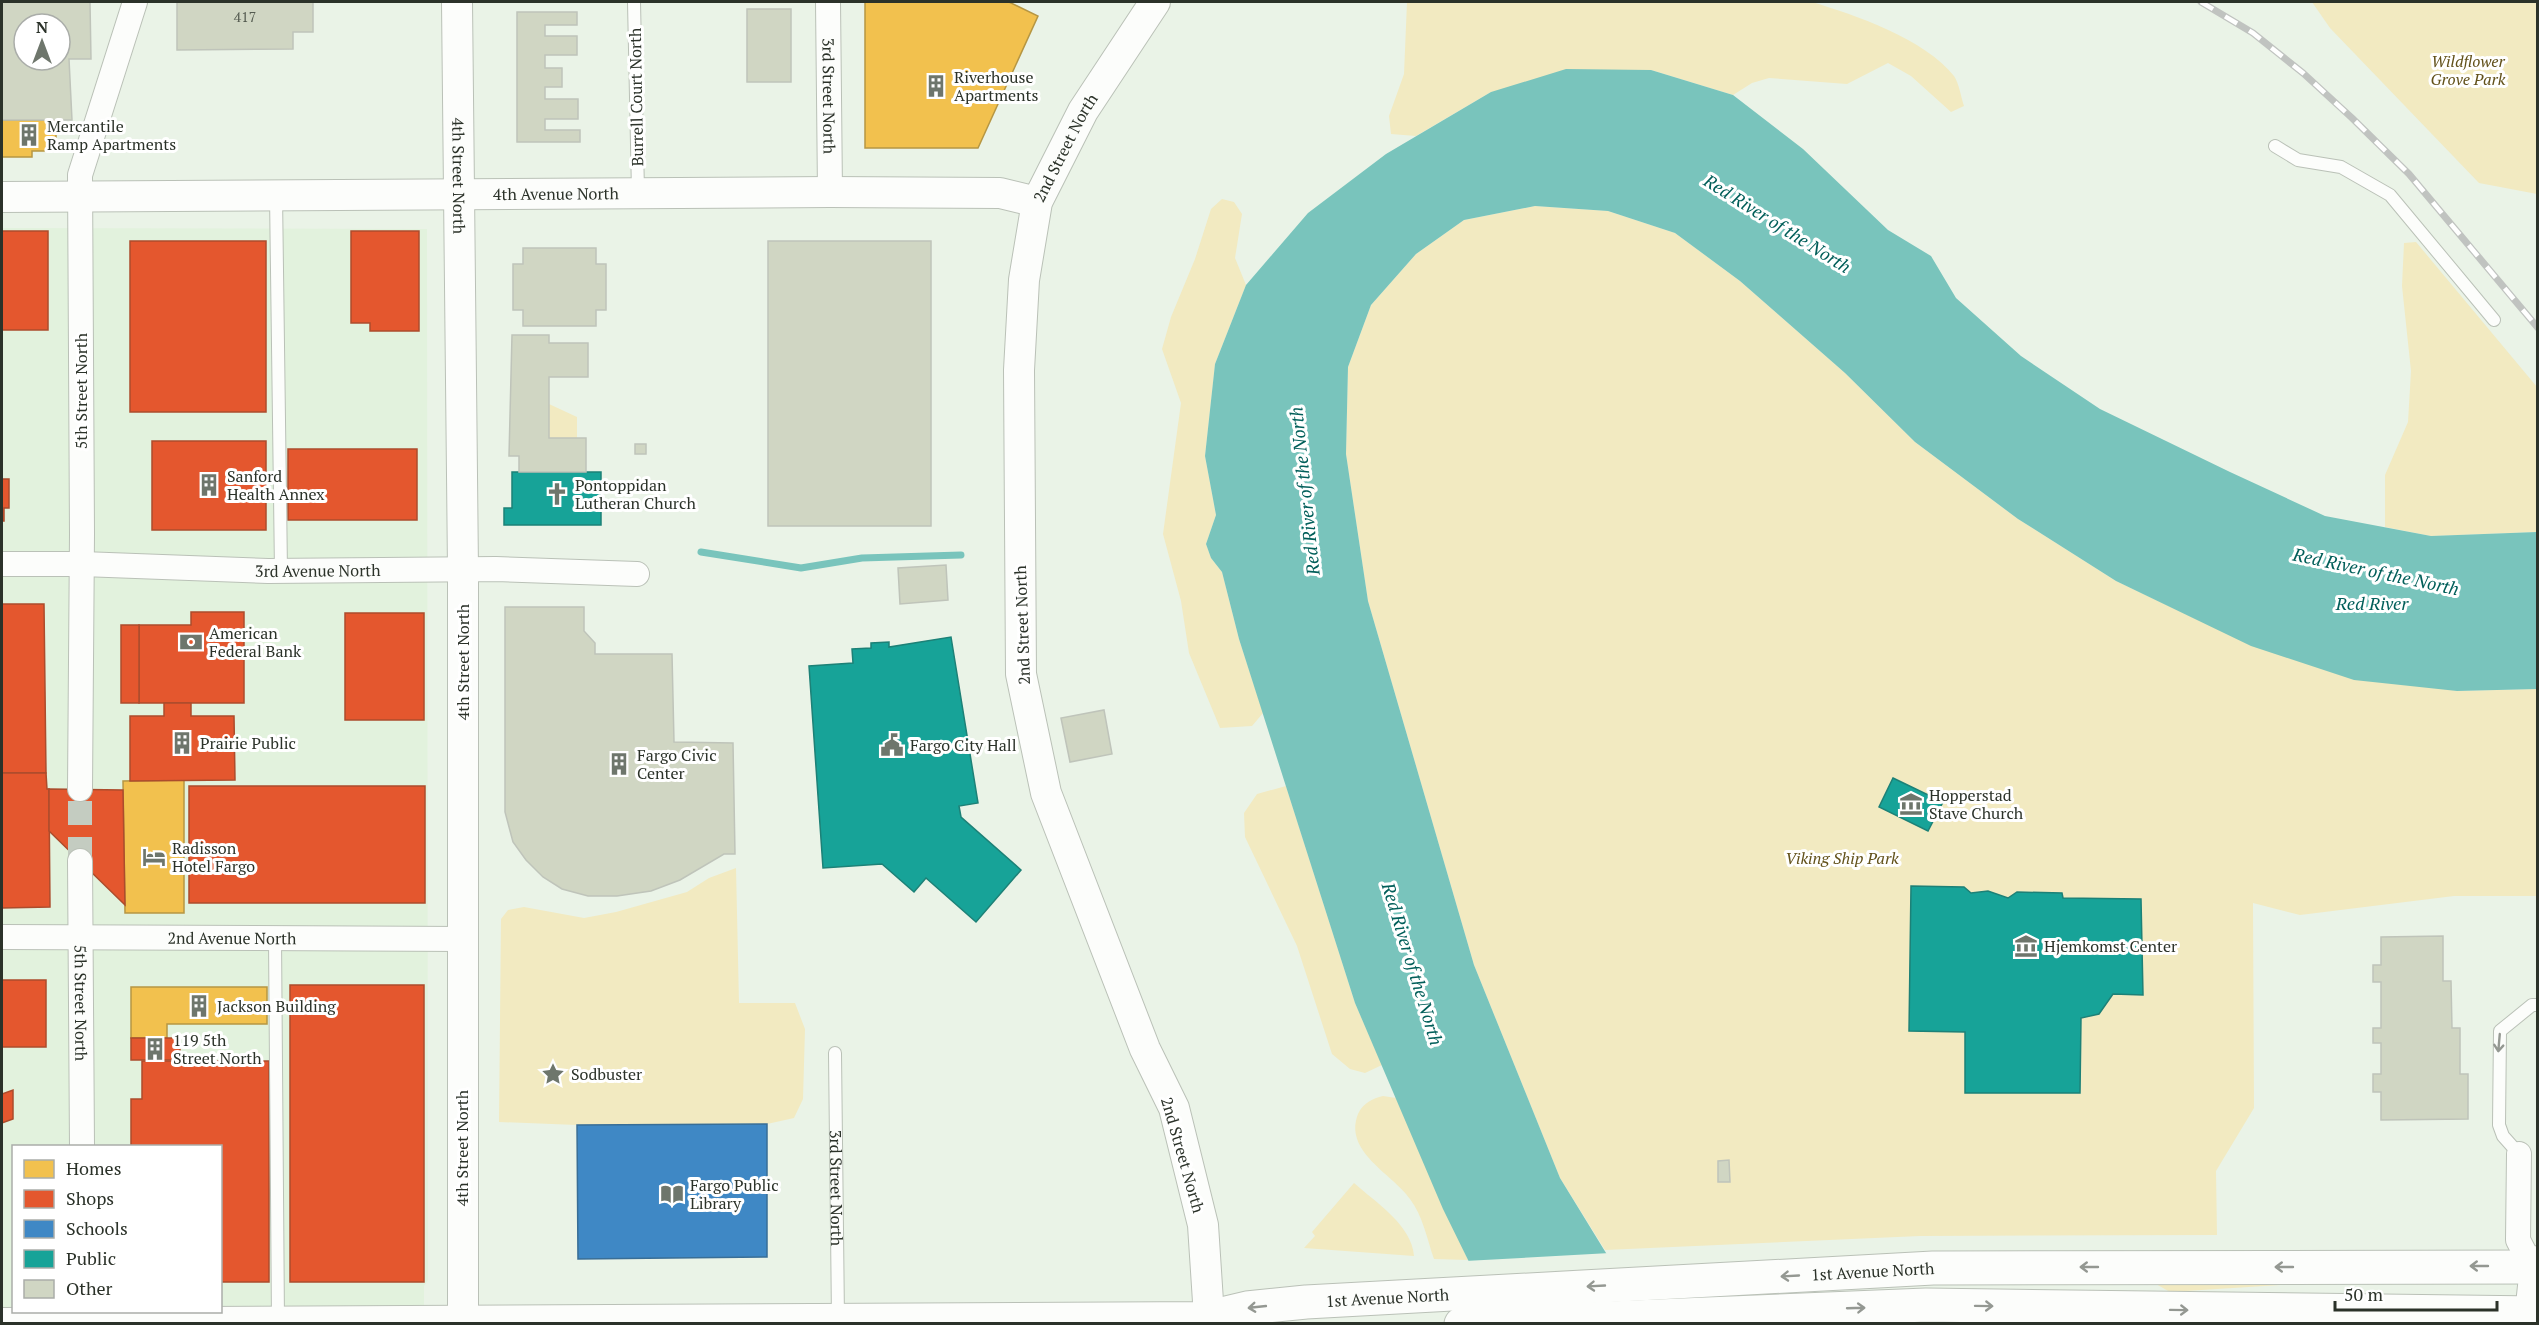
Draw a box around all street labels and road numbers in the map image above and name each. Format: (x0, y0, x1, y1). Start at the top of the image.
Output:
street label: Burrell Court North (624, 27, 648, 167)
street label: 3rd Street North (817, 38, 841, 155)
street label: 2nd Street North (1028, 89, 1103, 206)
street label: 4th Street North (447, 118, 470, 235)
street label: 4th Avenue North (493, 182, 620, 205)
street label: 5th Street North (70, 332, 92, 449)
street label: 3rd Avenue North (255, 559, 381, 582)
street label: 2nd Street North (1009, 564, 1035, 685)
street label: 4th Street North (452, 603, 474, 720)
street label: 2nd Avenue North (167, 927, 297, 949)
street label: 5th Street North (70, 945, 92, 1062)
street label: 4th Street North (451, 1089, 473, 1206)
street label: 2nd Street North (1156, 1095, 1210, 1216)
street label: 3rd Street North (825, 1130, 848, 1247)
street label: 1st Avenue North (1811, 1257, 1936, 1286)
street label: 1st Avenue North (1325, 1283, 1450, 1312)

